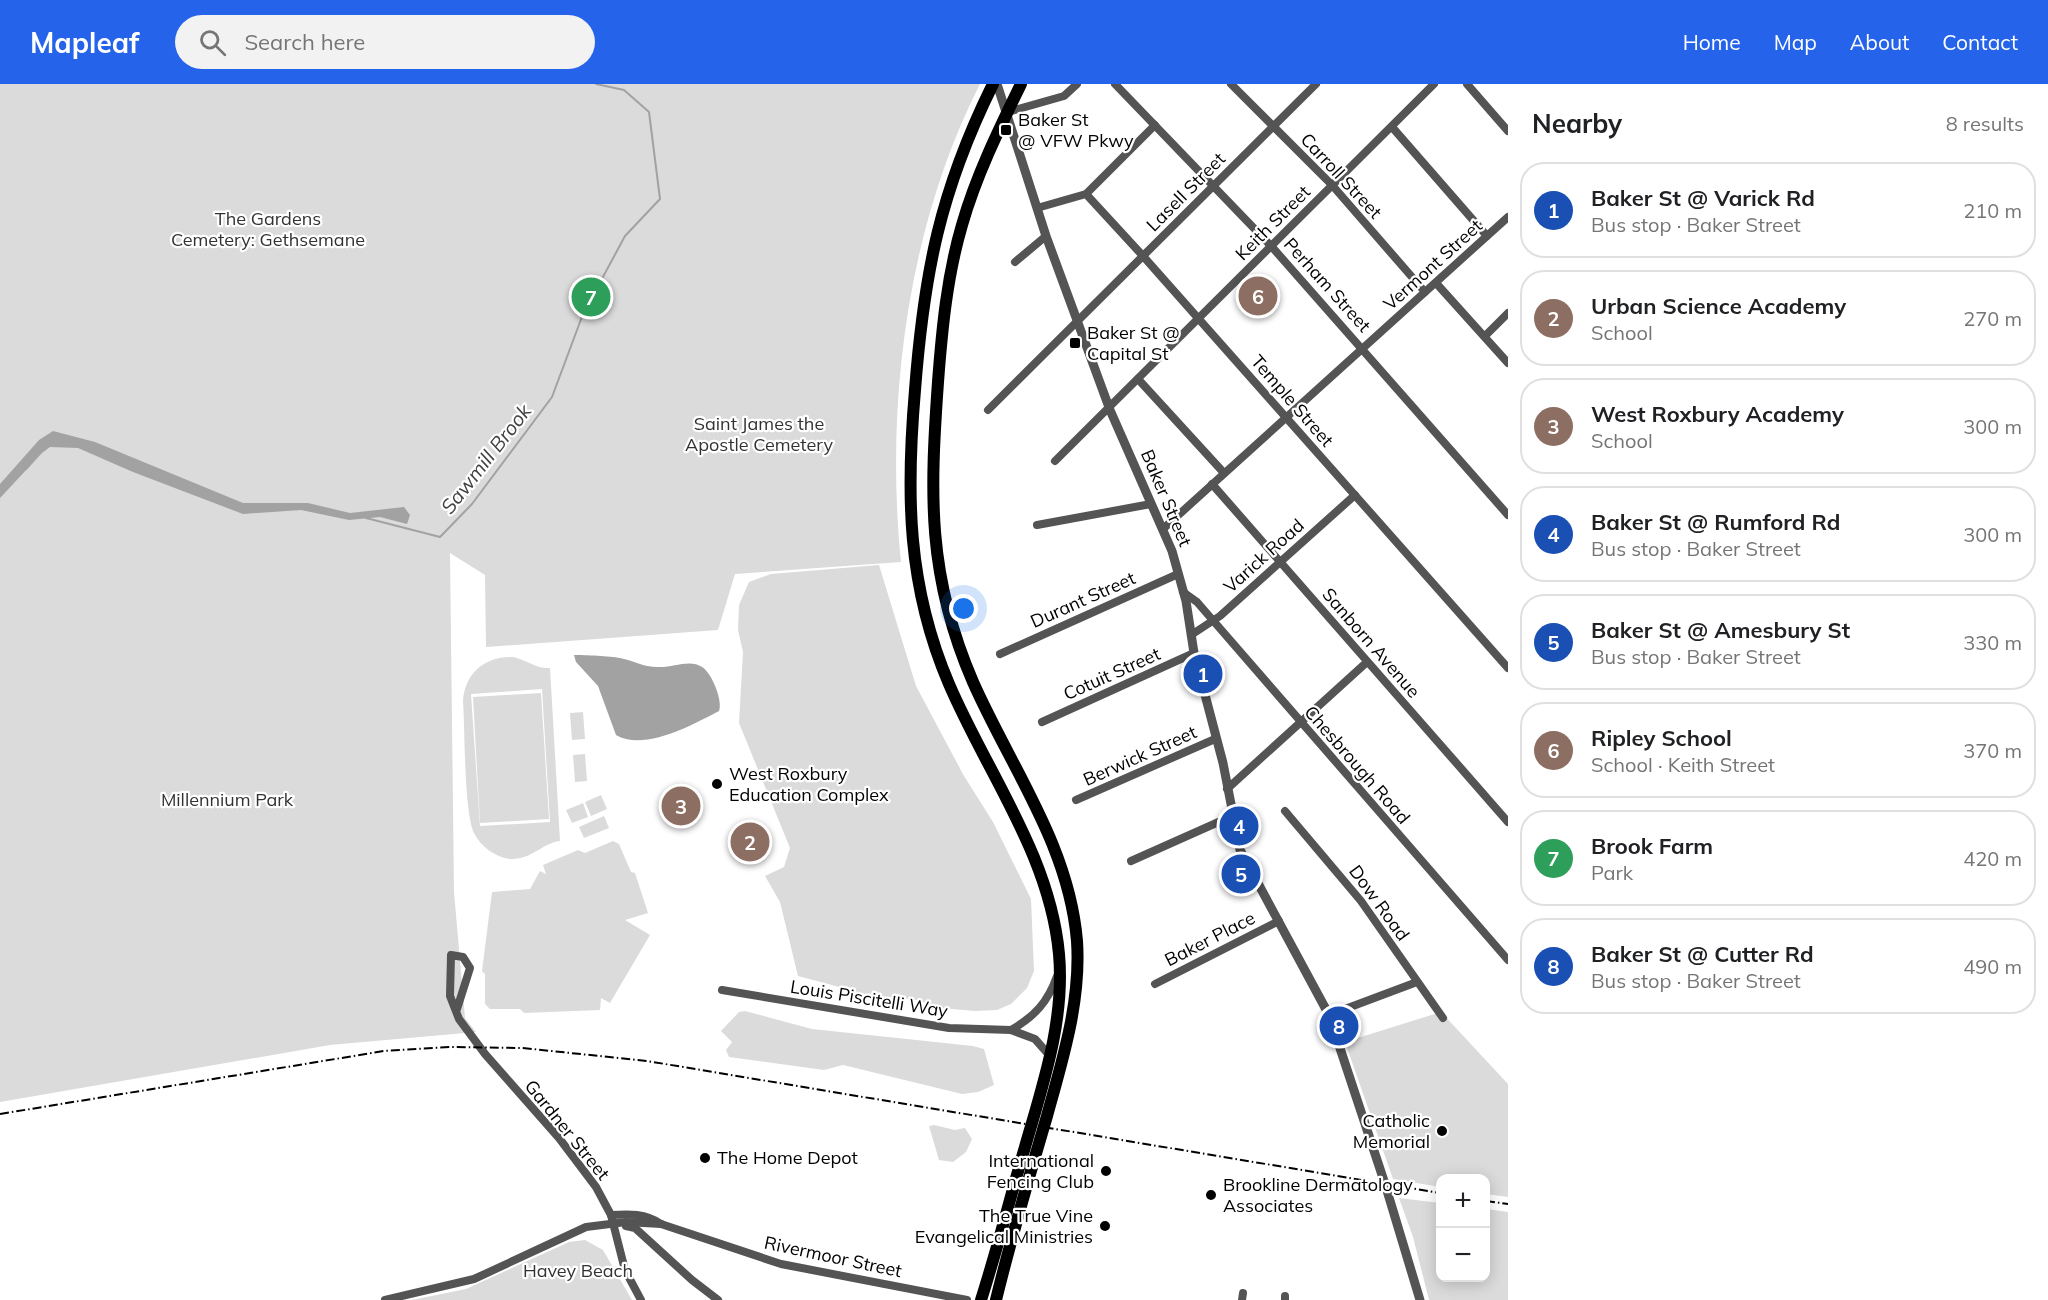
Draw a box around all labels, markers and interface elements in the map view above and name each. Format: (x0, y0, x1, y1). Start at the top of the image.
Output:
search box (175, 15, 595, 69)
text: Mapleaf (30, 25, 139, 60)
icon: search (196, 26, 229, 59)
text: Search here (244, 28, 365, 56)
text: Home (1683, 29, 1741, 55)
text: Map (1774, 29, 1817, 55)
text: About (1850, 29, 1909, 55)
text: Contact (1942, 29, 2018, 55)
text: Nearby (1532, 107, 1622, 140)
place label: Baker St @ VFW Pkwy (1018, 108, 1134, 152)
text: 8 results (1946, 111, 2024, 136)
marker: Baker St @ VFW Pkwy (999, 123, 1013, 137)
street label: Carroll Street (1296, 128, 1387, 223)
street label: Lasell Street (1141, 147, 1230, 236)
street label: Keith Street (1230, 180, 1315, 265)
text: Baker St @ Varick Rd (1591, 184, 1815, 212)
text: 1 (1548, 198, 1560, 223)
text: 210 m (1963, 198, 2022, 223)
park label: The Gardens Cemetery: Gethsemane (171, 207, 365, 251)
text: Bus stop · Baker Street (1591, 212, 1801, 237)
street label: Vermont Street (1378, 214, 1487, 315)
street label: Perham Street (1279, 233, 1376, 337)
pin: 7 (572, 274, 610, 320)
pin: 6 (1238, 274, 1278, 318)
text: Urban Science Academy (1591, 292, 1846, 320)
text: 2 (1548, 306, 1560, 331)
text: 270 m (1963, 306, 2022, 331)
text: School (1591, 320, 1653, 345)
place label: Baker St @ Capital St (1087, 321, 1180, 365)
marker: Baker St @ Capital St (1068, 336, 1082, 350)
street label: Temple Street (1246, 350, 1339, 451)
water label: Sawmill Brook (435, 398, 537, 519)
text: West Roxbury Academy (1591, 400, 1844, 428)
park label: Saint James the Apostle Cemetery (685, 412, 833, 456)
text: 3 (1548, 414, 1560, 439)
text: 300 m (1963, 414, 2022, 439)
text: School (1591, 428, 1653, 453)
street label: Baker Street (1136, 446, 1197, 550)
text: Baker St @ Rumford Rd (1591, 508, 1840, 536)
street label: Varick Road (1219, 514, 1309, 598)
text: 4 (1548, 522, 1560, 547)
text: 300 m (1963, 522, 2022, 547)
text: Bus stop · Baker Street (1591, 536, 1801, 561)
street label: Durant Street (1027, 566, 1139, 633)
street label: Sanborn Avenue (1317, 583, 1425, 702)
your location (949, 594, 978, 623)
text: Baker St @ Amesbury St (1591, 616, 1850, 644)
text: 5 (1548, 630, 1560, 655)
text: 330 m (1963, 630, 2022, 655)
street label: Cotuit Street (1060, 642, 1164, 705)
text: Bus stop · Baker Street (1591, 644, 1801, 669)
pin: 1 (1184, 652, 1222, 696)
street label: Chesbrough Road (1300, 701, 1415, 829)
street label: Berwick Street (1080, 720, 1200, 791)
text: Ripley School (1591, 724, 1732, 752)
text: 6 (1548, 738, 1560, 763)
text: 370 m (1963, 738, 2022, 763)
text: School · Keith Street (1591, 752, 1775, 777)
place label: West Roxbury Education Complex (729, 762, 889, 806)
marker: West Roxbury Education Complex (710, 777, 724, 791)
pin: 3 (662, 784, 700, 828)
park label: Millennium Park (161, 788, 294, 811)
pin: 4 (1220, 804, 1258, 848)
pin: 2 (730, 820, 770, 864)
text: Brook Farm (1591, 832, 1713, 860)
text: 7 (1548, 846, 1560, 871)
text: 420 m (1963, 846, 2022, 871)
pin: 5 (1222, 852, 1260, 896)
street label: Dow Road (1344, 860, 1415, 945)
text: Park (1591, 860, 1633, 885)
street label: Baker Place (1161, 906, 1259, 971)
text: Baker St @ Cutter Rd (1591, 940, 1814, 968)
text: 8 (1548, 954, 1560, 979)
text: 490 m (1963, 954, 2022, 979)
text: Bus stop · Baker Street (1591, 968, 1801, 993)
street label: Louis Piscitelli Way (789, 975, 950, 1022)
pin: 8 (1320, 1004, 1358, 1048)
street label: Gardner Street (520, 1075, 615, 1185)
place label: Catholic Memorial (1353, 1109, 1430, 1153)
marker: Catholic Memorial (1435, 1124, 1449, 1138)
place label: The Home Depot (717, 1146, 858, 1169)
place label: International Fencing Club (987, 1149, 1094, 1193)
marker: The Home Depot (698, 1151, 712, 1165)
marker: International Fencing Club (1099, 1164, 1113, 1178)
place label: Brookline Dermatology Associates (1223, 1173, 1413, 1217)
map controls (1436, 1174, 1490, 1282)
button: + (1436, 1174, 1490, 1228)
marker: Brookline Dermatology Associates (1204, 1188, 1218, 1202)
place label: The True Vine Evangelical Ministries (915, 1204, 1093, 1248)
marker: The True Vine Evangelical Ministries (1098, 1219, 1112, 1233)
button: − (1436, 1228, 1490, 1282)
street label: Rivermoor Street (762, 1231, 904, 1282)
park label: Havey Beach (523, 1259, 633, 1282)

